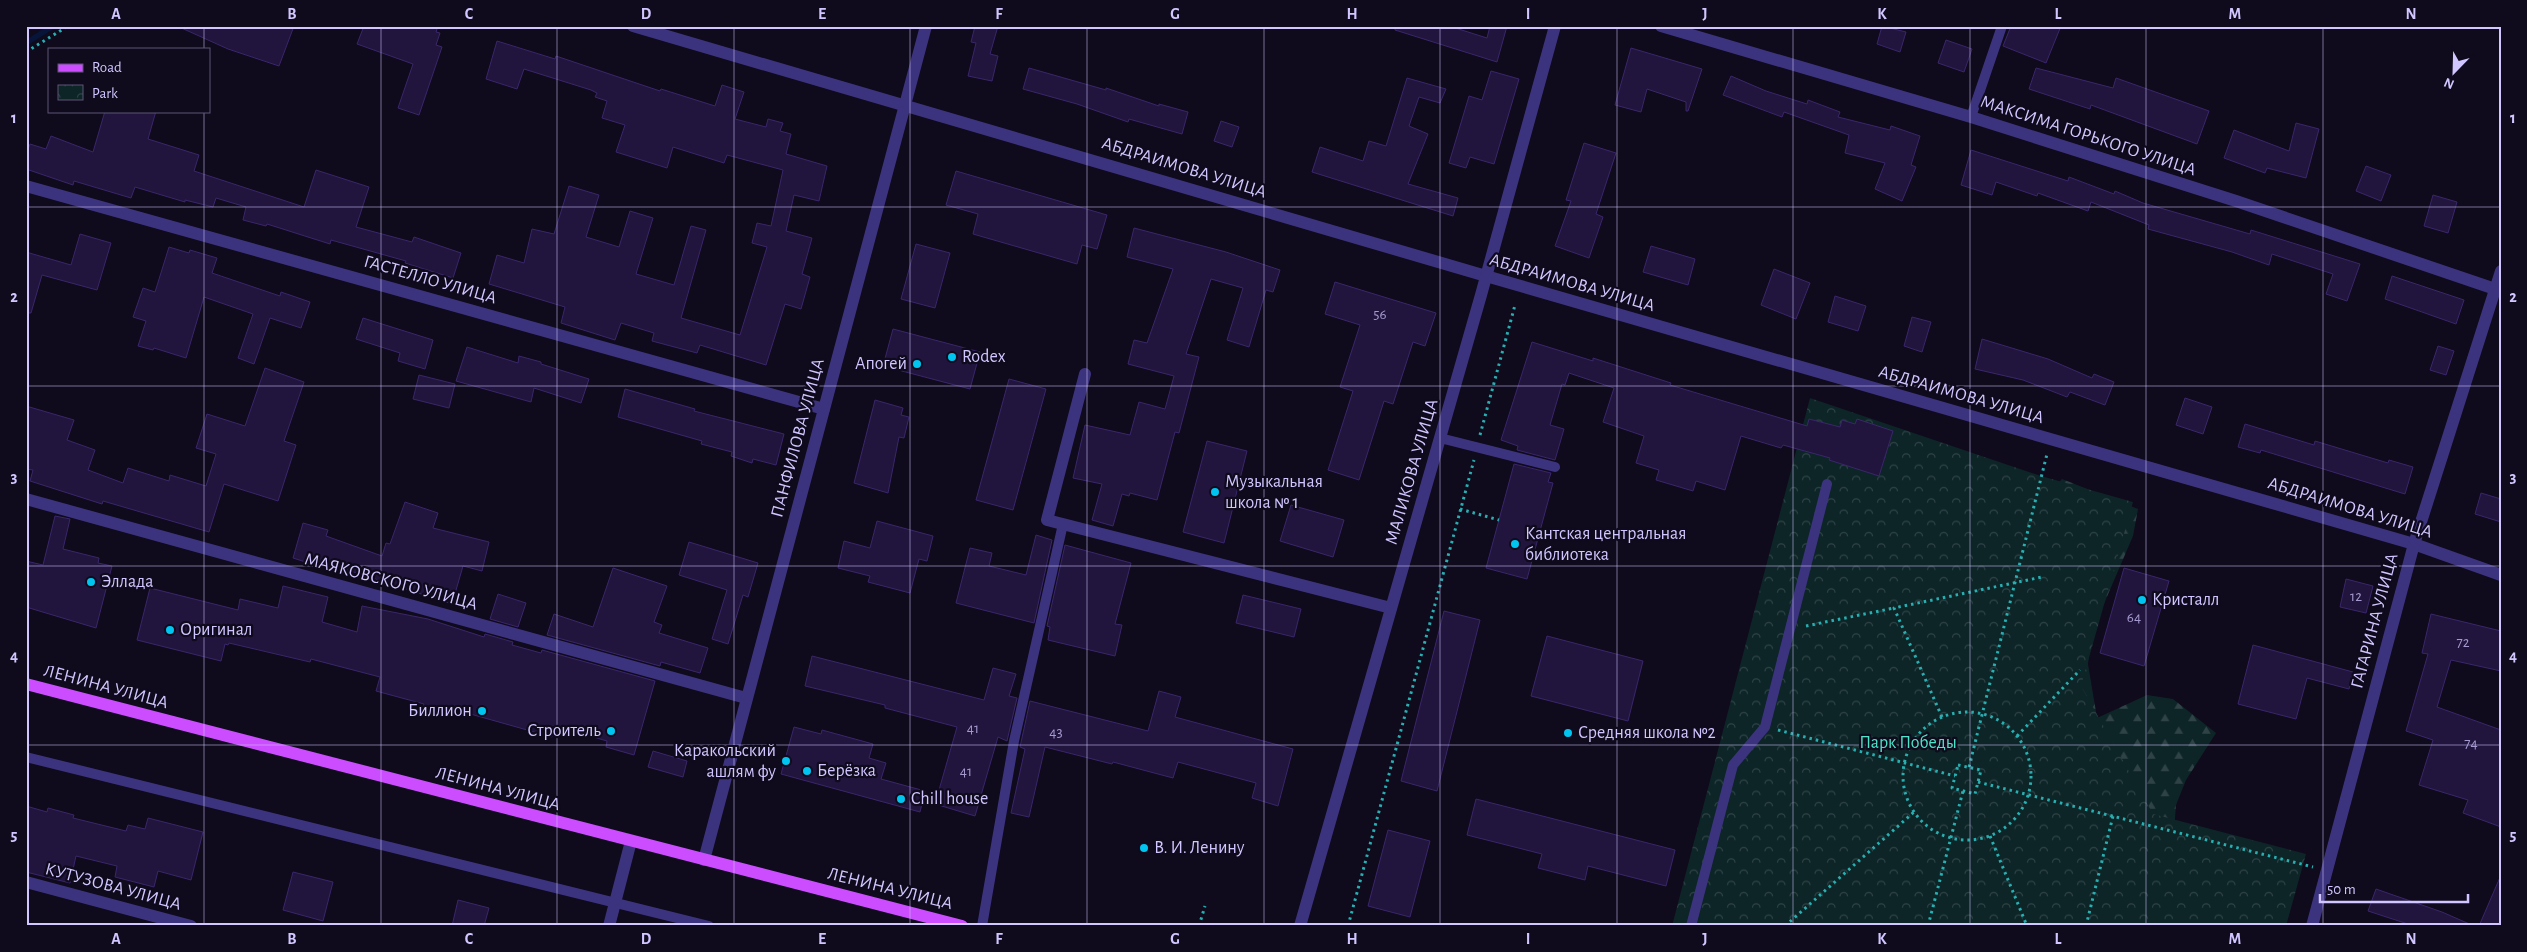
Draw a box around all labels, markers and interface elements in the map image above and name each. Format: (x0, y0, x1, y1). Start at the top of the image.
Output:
text: A (111, 6, 121, 22)
text: B (287, 6, 297, 22)
text: C (465, 6, 474, 22)
text: D (641, 6, 652, 22)
text: E (818, 6, 826, 22)
text: F (995, 6, 1003, 22)
text: G (1170, 6, 1180, 22)
text: H (1346, 6, 1358, 22)
text: I (1526, 6, 1530, 22)
text: J (1702, 6, 1708, 22)
text: K (1877, 6, 1887, 22)
text: L (2055, 6, 2062, 22)
text: M (2229, 6, 2241, 22)
text: N (2405, 6, 2417, 22)
legend (48, 48, 210, 112)
north arrow (2430, 48, 2480, 98)
text: Road (92, 60, 122, 75)
text: N (2442, 75, 2457, 91)
text: Park (92, 86, 118, 101)
street label: МАКСИМА ГОРЬКОГО УЛИЦА (1978, 93, 2198, 180)
text: 1 (11, 110, 17, 126)
text: 1 (2510, 110, 2516, 126)
street label: АБДРАИМОВА УЛИЦА (1100, 134, 1269, 202)
street label: АБДРАИМОВА УЛИЦА (1487, 251, 1657, 315)
street label: ГАСТЕЛЛО УЛИЦА (362, 252, 499, 308)
text: 2 (10, 289, 18, 305)
text: 2 (2509, 289, 2517, 305)
house number: 56 (1373, 307, 1387, 322)
place label: Rodex (962, 348, 1006, 366)
marker: Rodex (946, 351, 958, 363)
place label: Апогей (855, 355, 907, 373)
street label: ПАНФИЛОВА УЛИЦА (768, 356, 828, 519)
marker: Апогей (911, 358, 923, 370)
street label: АБДРАИМОВА УЛИЦА (1876, 363, 2046, 427)
street label: МАЛИКОВА УЛИЦА (1383, 397, 1442, 547)
text: 3 (11, 469, 18, 485)
text: 3 (2510, 469, 2517, 485)
place label: Музыкальная школа № 1 (1225, 473, 1323, 512)
street label: АБДРАИМОВА УЛИЦА (2266, 474, 2435, 542)
marker: Музыкальная школа № 1 (1209, 486, 1221, 498)
place label: Кантская центральная библиотека (1525, 525, 1686, 564)
marker: Кантская центральная библиотека (1509, 538, 1521, 550)
street label: МАЯКОВСКОГО УЛИЦА (303, 550, 480, 614)
street label: ГАГАРИНА УЛИЦА (2348, 551, 2402, 691)
place label: Эллада (101, 573, 154, 591)
marker: Эллада (85, 576, 97, 588)
house number: 12 (2350, 589, 2362, 604)
place label: Кристалл (2152, 591, 2220, 609)
marker: Кристалл (2136, 594, 2148, 606)
house number: 64 (2127, 610, 2141, 625)
place label: Оригинал (180, 621, 252, 639)
marker: Оригинал (164, 624, 176, 636)
house number: 72 (2456, 635, 2470, 650)
text: 4 (10, 648, 18, 664)
text: 4 (2509, 648, 2517, 664)
street label: ЛЕНИНА УЛИЦА (42, 662, 171, 712)
place label: Биллион (408, 702, 472, 720)
marker: Биллион (476, 705, 488, 717)
house number: 41 (967, 721, 979, 736)
place label: Строитель (527, 722, 601, 740)
place label: Средняя школа №2 (1578, 724, 1716, 742)
marker: Строитель (605, 725, 617, 737)
house number: 43 (1049, 725, 1063, 740)
marker: Средняя школа №2 (1562, 727, 1574, 739)
park label: Парк Победы (1859, 733, 1957, 752)
house number: 74 (2464, 736, 2478, 751)
place label: Каракольский ашлям фу (674, 742, 776, 781)
marker: Каракольский ашлям фу (780, 755, 792, 767)
place label: Берёзка (817, 762, 876, 780)
street label: ЛЕНИНА УЛИЦА (434, 764, 563, 814)
house number: 41 (960, 764, 972, 779)
marker: Берёзка (801, 765, 813, 777)
place label: Chill house (911, 790, 988, 808)
marker: Chill house (895, 793, 907, 805)
text: 5 (11, 827, 18, 843)
text: 5 (2510, 827, 2517, 843)
place label: В. И. Ленину (1154, 839, 1245, 857)
marker: В. И. Ленину (1138, 842, 1150, 854)
street label: КУТУЗОВА УЛИЦА (43, 860, 183, 914)
street label: ЛЕНИНА УЛИЦА (826, 865, 955, 913)
scale bar (2320, 872, 2467, 904)
text: 50 m (2327, 882, 2356, 897)
text: A (111, 931, 121, 947)
text: B (287, 931, 297, 947)
text: C (465, 931, 474, 947)
text: D (641, 931, 652, 947)
text: E (818, 931, 826, 947)
text: F (995, 931, 1003, 947)
text: G (1170, 931, 1180, 947)
text: H (1346, 931, 1358, 947)
text: I (1526, 931, 1530, 947)
text: J (1702, 931, 1708, 947)
text: K (1877, 931, 1887, 947)
text: L (2055, 931, 2062, 947)
text: M (2229, 931, 2241, 947)
text: N (2405, 931, 2417, 947)

